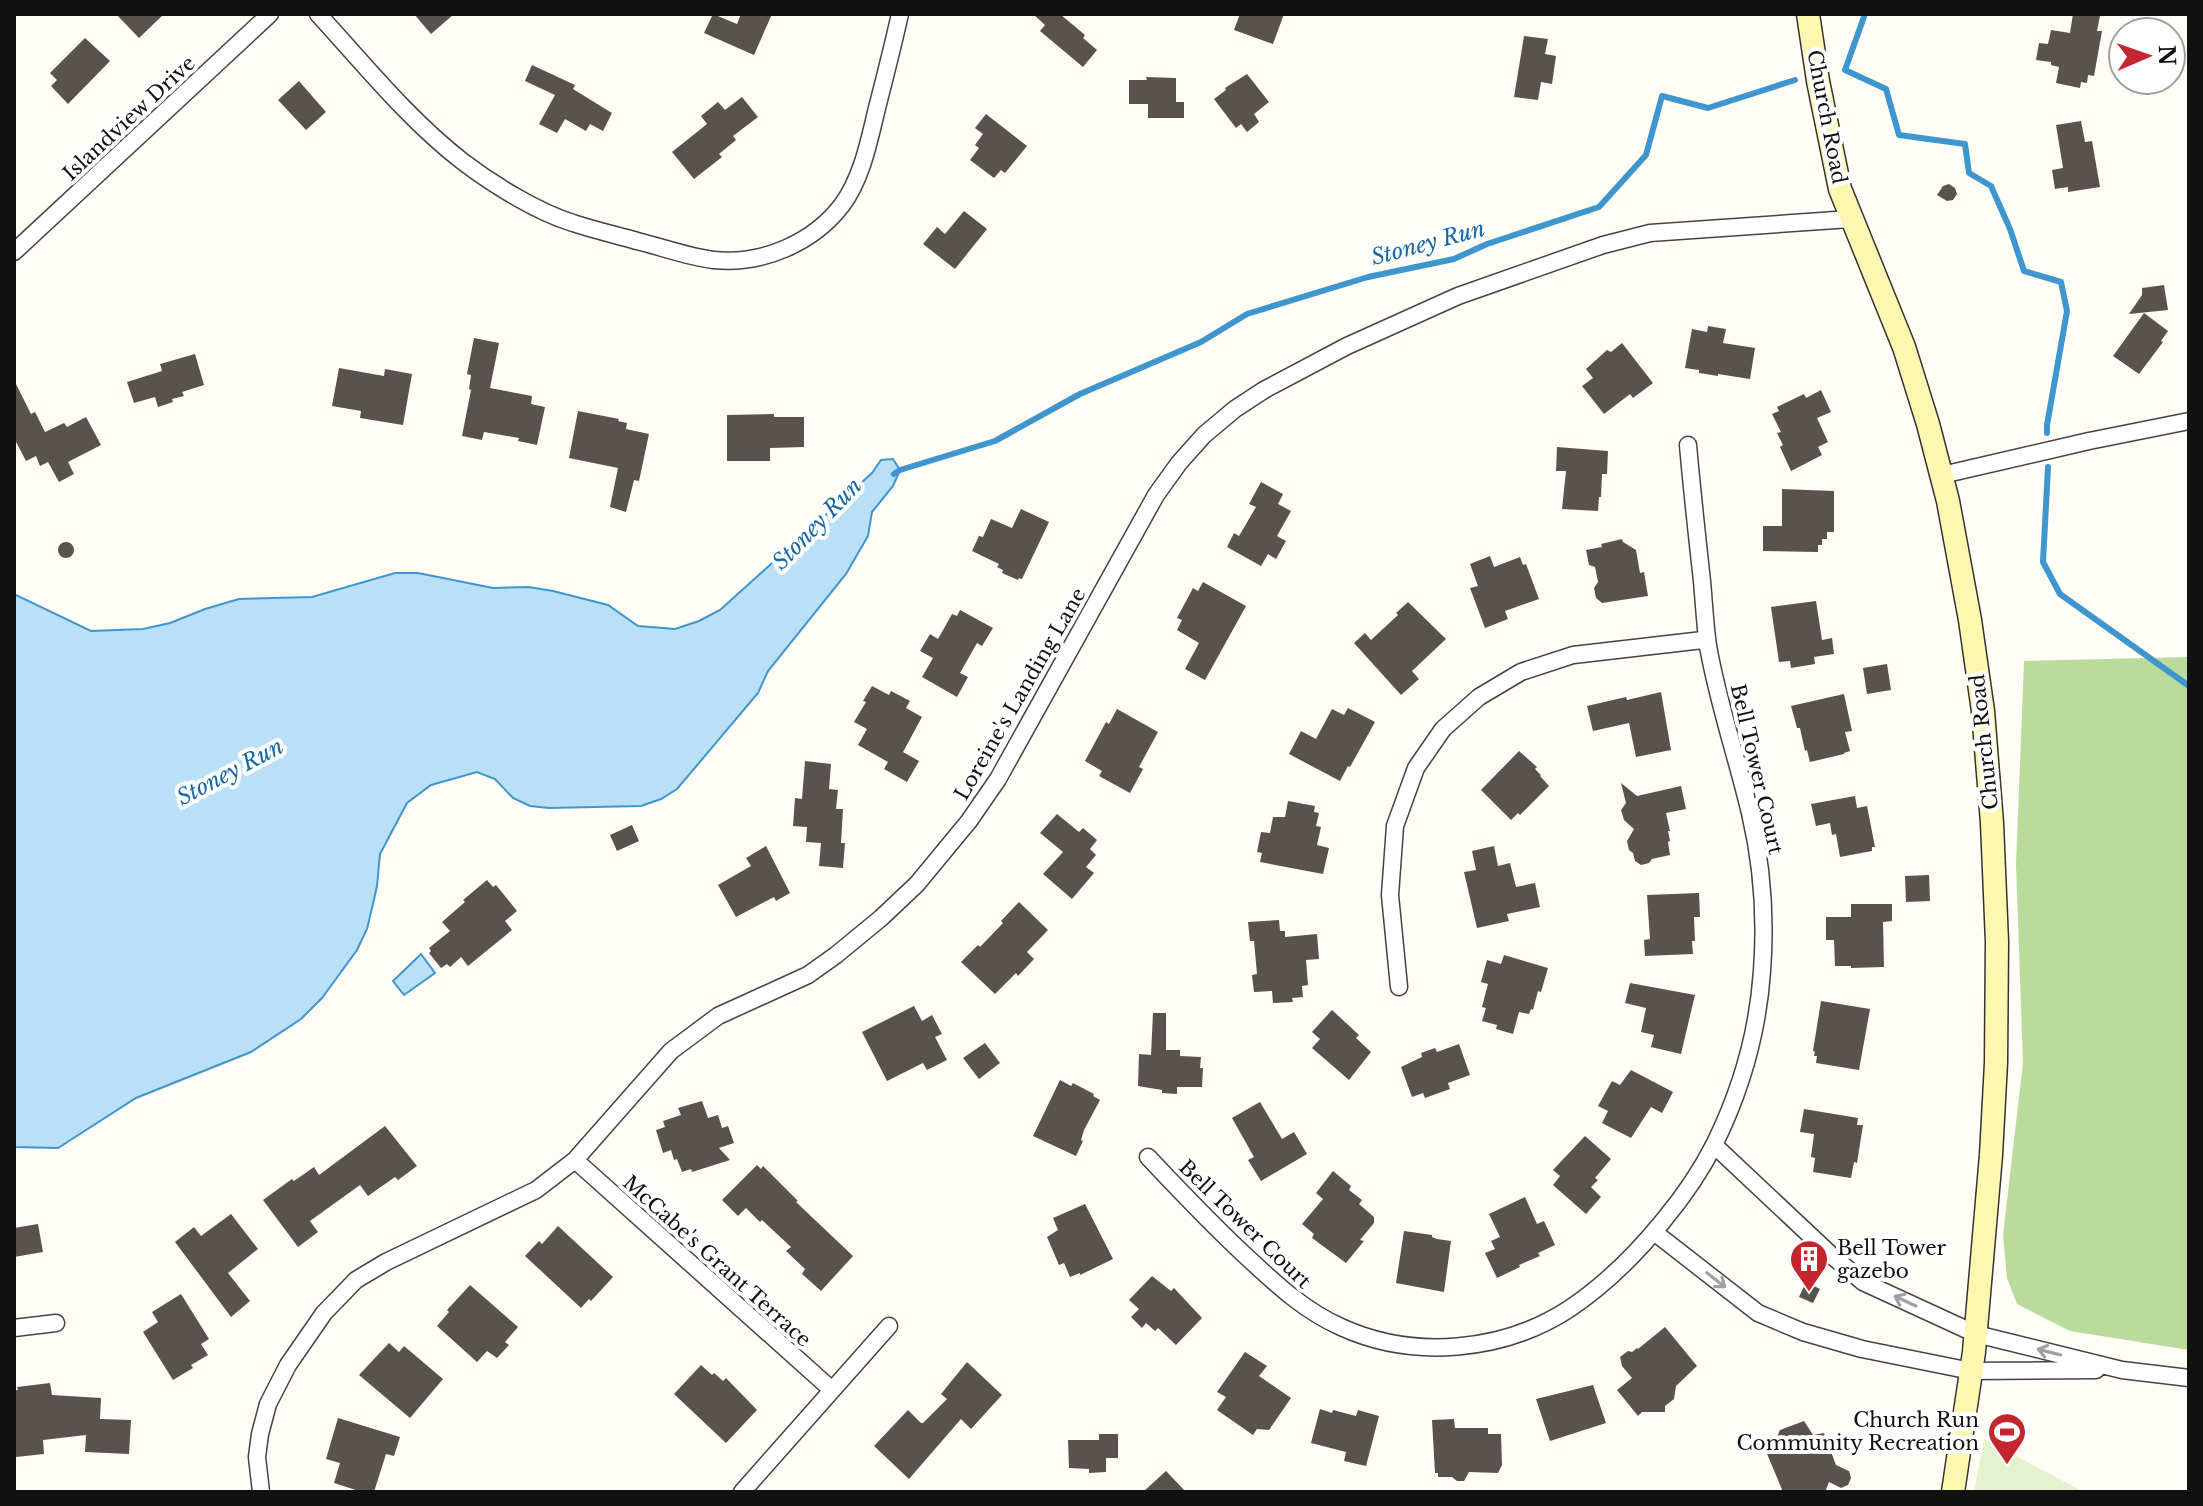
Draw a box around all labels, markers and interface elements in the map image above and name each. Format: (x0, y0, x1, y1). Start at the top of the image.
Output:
north arrow (2107, 16, 2187, 96)
text: N (2153, 45, 2180, 66)
street label: Church Road (1802, 48, 1852, 186)
street label: Islandview Drive (58, 51, 200, 185)
water label: Stoney Run (1368, 215, 1488, 271)
water label: Stoney Run (767, 472, 867, 575)
street label: Loreine's Landing Lane (949, 584, 1091, 804)
street label: Church Road (1965, 673, 2003, 811)
street label: Bell Tower Court (1726, 682, 1788, 857)
water label: Stoney Run (172, 733, 288, 811)
street label: Bell Tower Court (1174, 1155, 1316, 1293)
street label: McCabe's Grant Terrace (618, 1170, 816, 1352)
place label: Bell Tower gazebo (1837, 1236, 1947, 1283)
building icon: Bell Tower gazebo (1788, 1238, 1830, 1293)
one-way arrow (1705, 1272, 1726, 1289)
one-way arrow (1893, 1293, 1918, 1308)
one-way arrow (2036, 1344, 2062, 1359)
place label: Church Run Community Recreation (1737, 1408, 1979, 1455)
sports icon: Church Run Community Recreation (1986, 1411, 2028, 1466)

